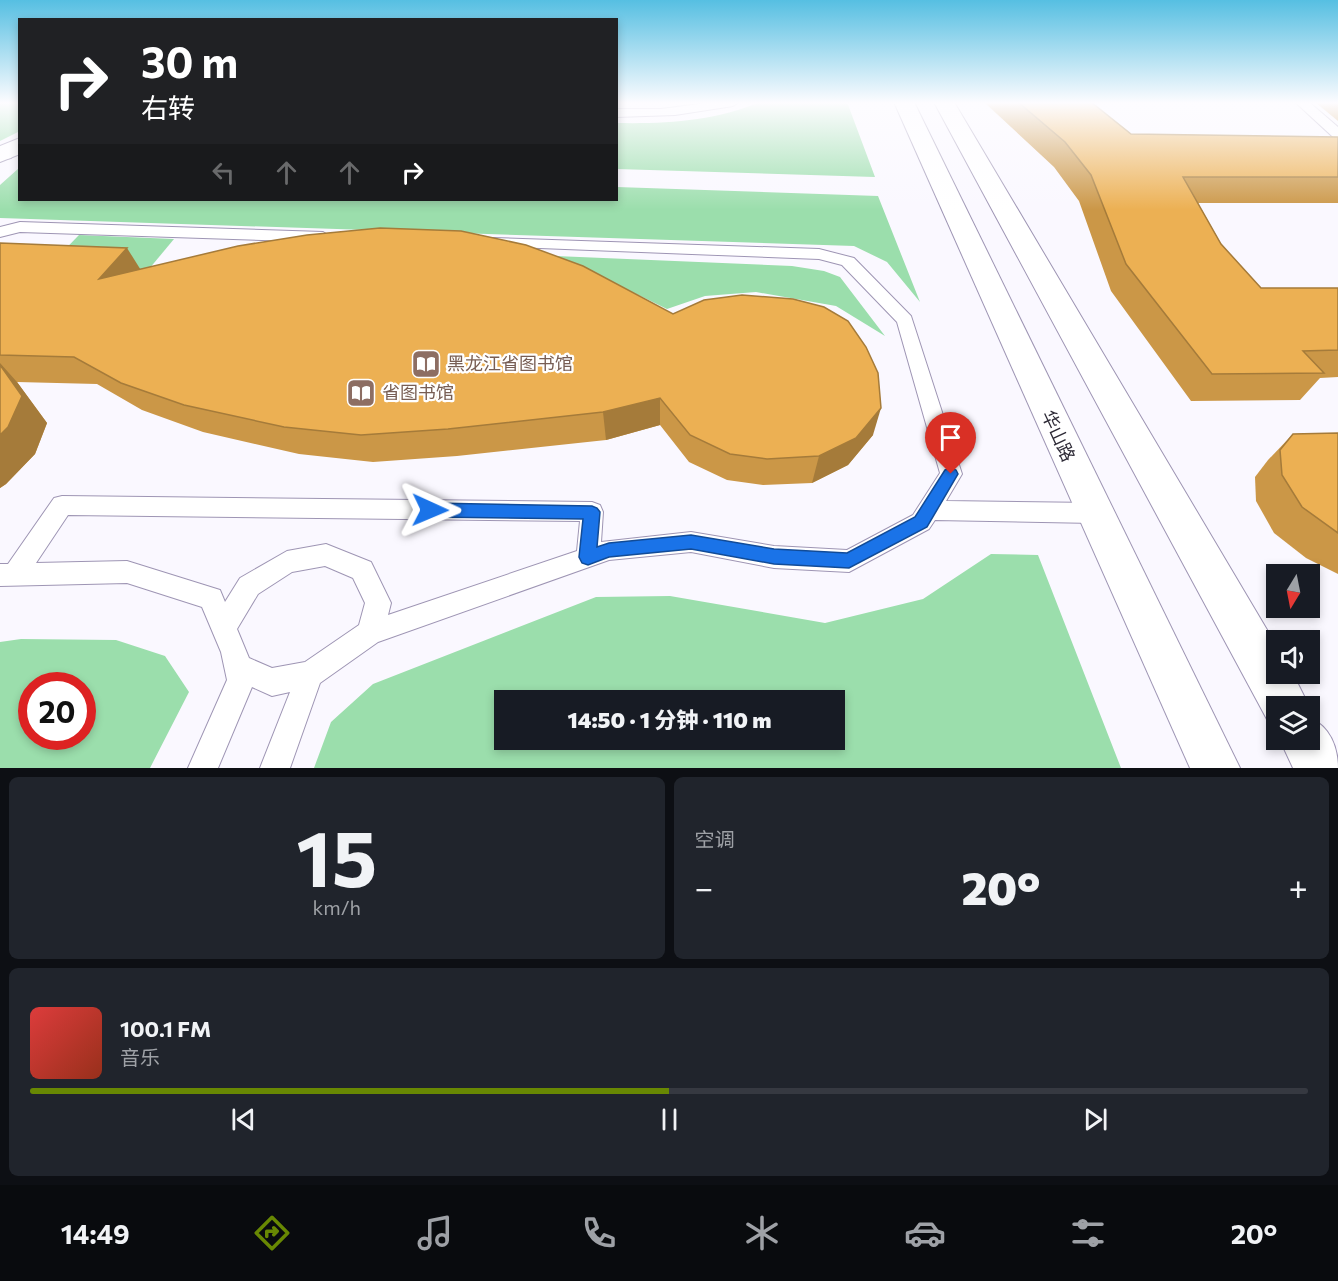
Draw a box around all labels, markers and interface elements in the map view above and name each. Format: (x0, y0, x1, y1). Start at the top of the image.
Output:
text: 30 m (141, 35, 238, 87)
icon: right (42, 42, 120, 120)
text: 右转 (141, 91, 195, 124)
icon: left (207, 156, 240, 189)
icon: ahead (270, 156, 303, 189)
icon: ahead (333, 156, 366, 189)
icon: right (396, 156, 429, 189)
library icon: 黑龙江省图书馆 (410, 348, 442, 380)
place label: 黑龙江省图书馆 (447, 352, 573, 374)
library icon: 省图书馆 (345, 377, 377, 409)
place label: 省图书馆 (382, 381, 454, 403)
street label: 华山路 (1038, 406, 1080, 465)
pin (925, 412, 976, 474)
icon: arrive (934, 421, 967, 454)
position arrow (398, 478, 462, 542)
north arrow (1266, 564, 1320, 618)
map controls (1266, 564, 1320, 750)
button: sound (1266, 630, 1320, 684)
speed limit sign: 20 (18, 672, 96, 750)
button: layers (1266, 696, 1320, 750)
text: 14:50 · 1 分钟 · 110 m (567, 706, 772, 733)
text: 15 (296, 808, 377, 903)
text: 空调 (695, 827, 735, 851)
text: 20° (961, 859, 1040, 914)
text: − (695, 866, 713, 907)
text: + (1289, 866, 1308, 907)
text: km/h (312, 895, 361, 919)
text: 100.1 FM (120, 1015, 211, 1042)
text: 音乐 (120, 1045, 160, 1069)
icon: previous (227, 1103, 260, 1136)
icon: pause (653, 1103, 686, 1136)
icon: next (1079, 1103, 1112, 1136)
icon: directions (251, 1212, 293, 1254)
icon: music (414, 1212, 456, 1254)
icon: phone (578, 1212, 620, 1254)
icon: climate (741, 1212, 783, 1254)
icon: car (904, 1212, 946, 1254)
icon: filters (1067, 1212, 1109, 1254)
text: 14:49 (61, 1217, 130, 1250)
text: 20° (1231, 1217, 1277, 1250)

